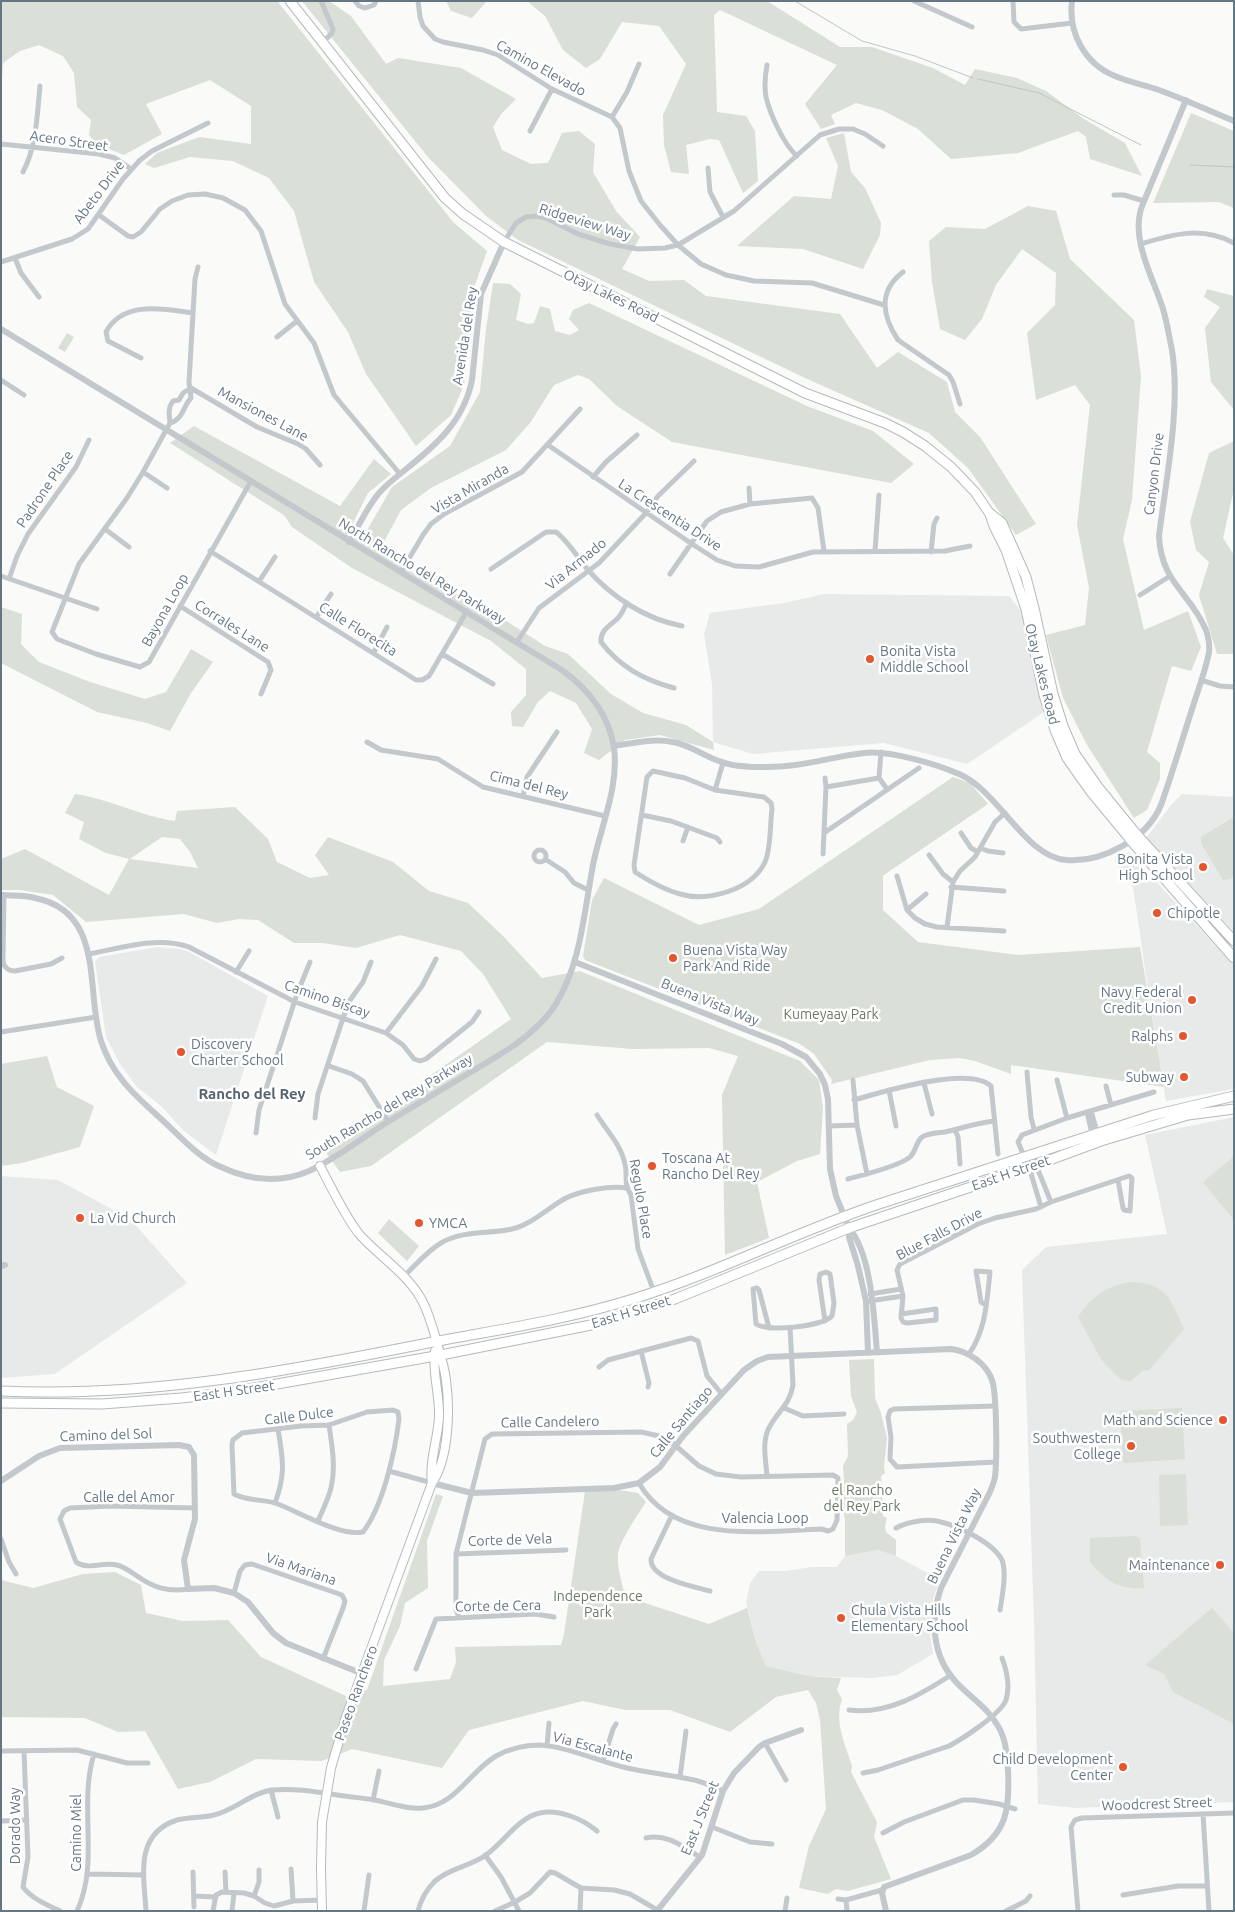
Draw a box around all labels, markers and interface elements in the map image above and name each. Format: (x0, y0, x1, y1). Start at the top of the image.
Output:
street label: Camino Elevado (493, 36, 589, 100)
street label: Acero Street (29, 127, 109, 155)
street label: Abeto Drive (70, 157, 128, 227)
street label: Ridgeview Way (537, 200, 633, 244)
street label: Otay Lakes Road (561, 266, 661, 326)
street label: Avenida del Rey (449, 286, 481, 386)
street label: Mansiones Lane (215, 383, 311, 445)
street label: Canyon Drive (1141, 432, 1167, 516)
street label: Padrone Place (13, 447, 77, 531)
street label: Vista Miranda (429, 460, 511, 518)
street label: La Crescentia Drive (615, 475, 725, 555)
street label: North Rancho del Rey Parkway (335, 514, 509, 628)
street label: Via Armado (542, 534, 610, 594)
street label: Bayona Loop (138, 570, 192, 650)
street label: Corrales Lane (191, 596, 273, 656)
street label: Calle Florecita (316, 598, 400, 660)
street label: Otay Lakes Road (1021, 622, 1063, 726)
place label: Bonita Vista Middle School (880, 643, 968, 676)
marker: Bonita Vista Middle School (864, 653, 876, 665)
street label: Cima del Rey (488, 767, 570, 803)
place label: Bonita Vista High School (1117, 851, 1193, 884)
marker: Bonita Vista High School (1197, 861, 1209, 873)
place label: Chipotle (1167, 905, 1220, 921)
marker: Chipotle (1151, 907, 1163, 919)
place label: Buena Vista Way Park And Ride (683, 942, 787, 974)
marker: Buena Vista Way Park And Ride (667, 952, 679, 964)
street label: Buena Vista Way (659, 975, 761, 1029)
street label: Camino Biscay (282, 976, 372, 1022)
place label: Navy Federal Credit Union (1101, 984, 1182, 1016)
marker: Navy Federal Credit Union (1186, 994, 1198, 1006)
park label: Kumeyaay Park (783, 1006, 879, 1022)
place label: Ralphs (1131, 1028, 1173, 1044)
marker: Ralphs (1177, 1030, 1189, 1042)
place label: Discovery Charter School (191, 1036, 284, 1068)
marker: Discovery Charter School (175, 1046, 187, 1058)
street label: South Rancho del Rey Parkway (302, 1050, 476, 1164)
place label: Subway (1126, 1069, 1174, 1085)
marker: Subway (1178, 1071, 1190, 1083)
district label: Rancho del Rey (198, 1085, 306, 1103)
place label: Toscana At Rancho Del Rey (662, 1150, 759, 1182)
street label: East H Street (970, 1152, 1052, 1194)
street label: Regulo Place (626, 1158, 656, 1240)
marker: Toscana At Rancho Del Rey (646, 1160, 658, 1172)
street label: Blue Falls Drive (893, 1204, 985, 1264)
place label: La Vid Church (90, 1210, 176, 1226)
marker: La Vid Church (74, 1212, 86, 1224)
place label: YMCA (429, 1215, 467, 1231)
marker: YMCA (413, 1217, 425, 1229)
street label: East H Street (589, 1292, 673, 1332)
street label: East H Street (192, 1377, 276, 1405)
street label: Calle Santiago (646, 1383, 716, 1461)
street label: Calle Dulce (263, 1403, 335, 1429)
place label: Math and Science (1103, 1412, 1213, 1428)
street label: Calle Candelero (501, 1413, 599, 1431)
marker: Math and Science (1217, 1414, 1229, 1426)
street label: Camino del Sol (59, 1425, 153, 1445)
place label: Southwestern College (1033, 1430, 1121, 1462)
marker: Southwestern College (1125, 1440, 1137, 1452)
park label: el Rancho del Rey Park (824, 1482, 900, 1514)
street label: Buena Vista Way (924, 1485, 984, 1587)
street label: Calle del Amor (83, 1489, 175, 1505)
street label: Valencia Loop (721, 1510, 809, 1526)
street label: Corte de Vela (467, 1530, 553, 1550)
street label: Via Mariana (263, 1549, 339, 1589)
place label: Maintenance (1129, 1557, 1210, 1573)
marker: Maintenance (1214, 1559, 1226, 1571)
park label: Independence Park (553, 1588, 643, 1620)
street label: Corte de Cera (455, 1597, 541, 1615)
place label: Chula Vista Hills Elementary School (851, 1602, 968, 1634)
marker: Chula Vista Hills Elementary School (835, 1612, 847, 1624)
street label: Paseo Ranchero (331, 1643, 381, 1743)
street label: Via Escalante (551, 1728, 635, 1766)
place label: Child Development Center (992, 1751, 1113, 1784)
marker: Child Development Center (1117, 1761, 1129, 1773)
street label: East J Street (677, 1778, 723, 1858)
street label: Dorado Way (7, 1788, 23, 1864)
street label: Camino Miel (68, 1794, 84, 1872)
street label: Woodcrest Street (1101, 1794, 1213, 1814)

